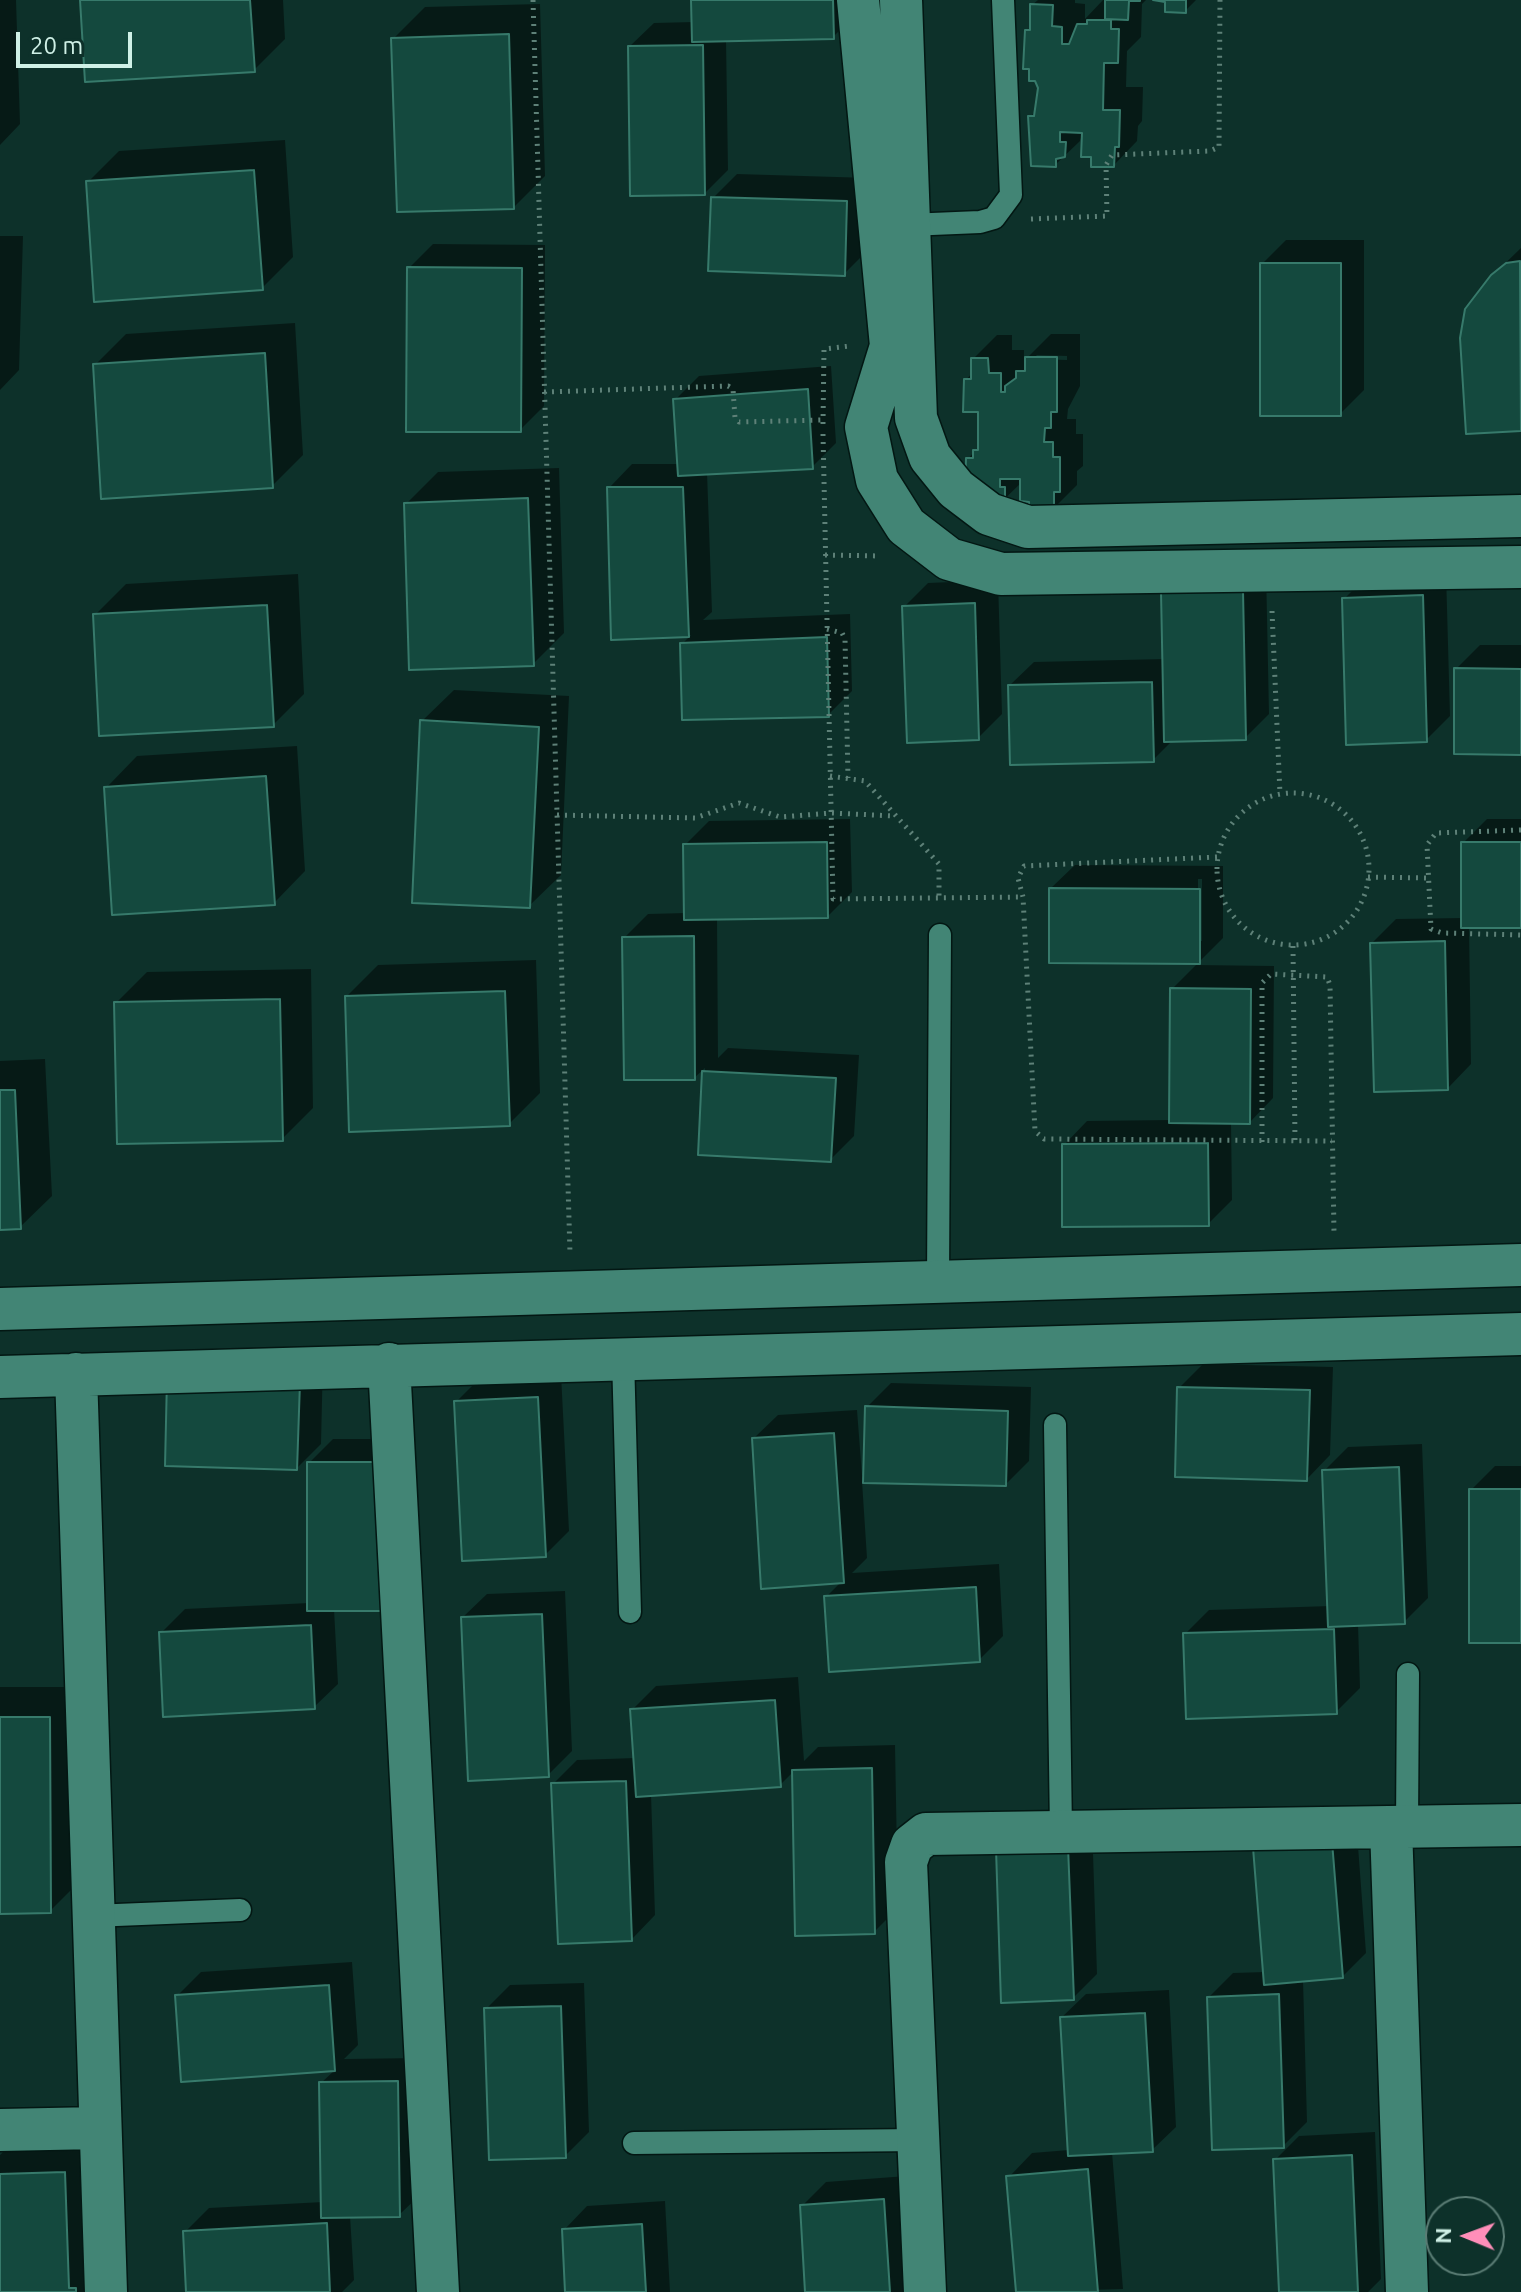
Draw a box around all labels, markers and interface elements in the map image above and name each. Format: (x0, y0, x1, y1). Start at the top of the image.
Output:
scale bar (20, 16, 136, 66)
text: 20 m (30, 32, 83, 59)
north arrow (1425, 2196, 1505, 2276)
text: N (1430, 2227, 1455, 2244)

